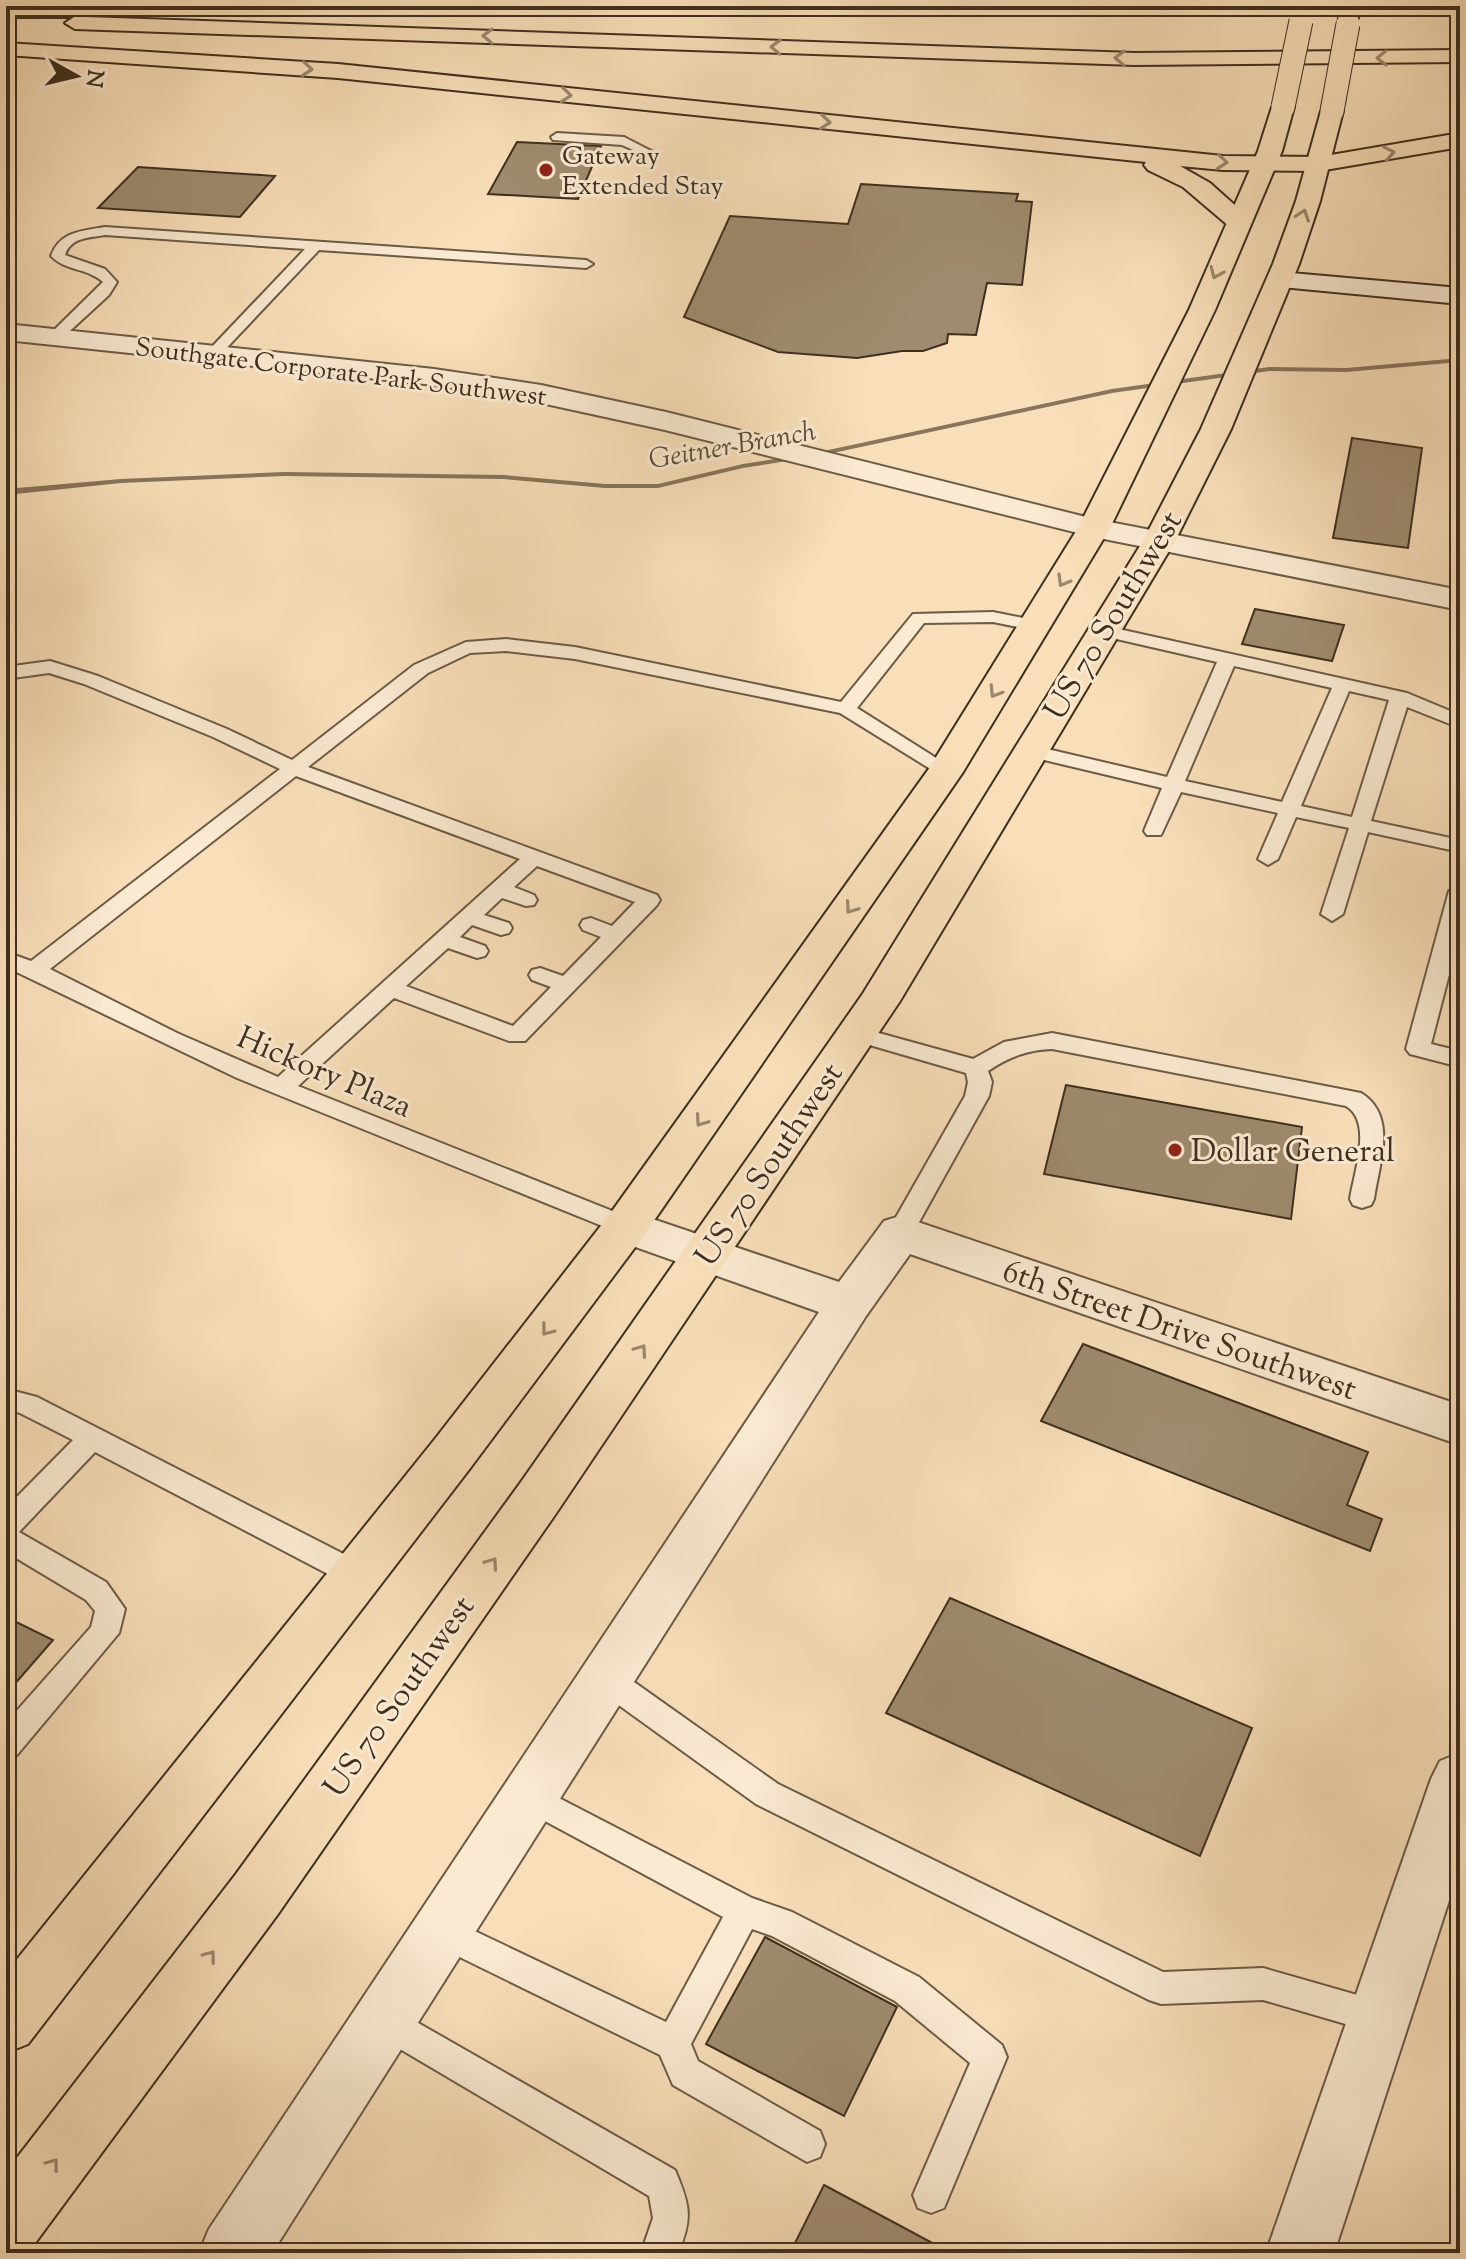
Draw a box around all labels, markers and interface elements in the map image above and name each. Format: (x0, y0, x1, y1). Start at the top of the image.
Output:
one-way arrow (481, 28, 494, 45)
north arrow (36, 36, 116, 116)
one-way arrow (769, 38, 782, 55)
one-way arrow (1375, 49, 1388, 67)
one-way arrow (1113, 50, 1125, 67)
one-way arrow (301, 60, 314, 77)
text: N (76, 67, 110, 90)
one-way arrow (560, 86, 573, 103)
one-way arrow (818, 114, 831, 131)
place label: Gateway Extended Stay (562, 139, 724, 206)
one-way arrow (1383, 146, 1396, 163)
one-way arrow (1216, 153, 1229, 170)
marker: Gateway Extended Stay (537, 161, 555, 179)
one-way arrow (1293, 209, 1309, 223)
one-way arrow (1210, 265, 1226, 279)
street label: Southgate Corporate Park Southwest (133, 330, 549, 417)
water label: Geitner Branch (646, 413, 820, 481)
street label: US 70 Southwest (1034, 503, 1195, 730)
one-way arrow (1057, 572, 1073, 587)
one-way arrow (990, 683, 1005, 698)
one-way arrow (846, 899, 861, 913)
street label: Hickory Plaza (229, 1016, 419, 1131)
street label: US 70 Southwest (685, 1055, 856, 1277)
one-way arrow (696, 1112, 711, 1126)
place label: Dollar General (1191, 1130, 1395, 1176)
marker: Dollar General (1166, 1141, 1184, 1159)
street label: 6th Street Drive Southwest (996, 1250, 1362, 1414)
one-way arrow (542, 1321, 556, 1336)
one-way arrow (631, 1344, 646, 1358)
one-way arrow (482, 1557, 497, 1572)
street label: US 70 Southwest (314, 1587, 487, 1808)
one-way arrow (201, 1951, 215, 1965)
one-way arrow (44, 2158, 58, 2172)

